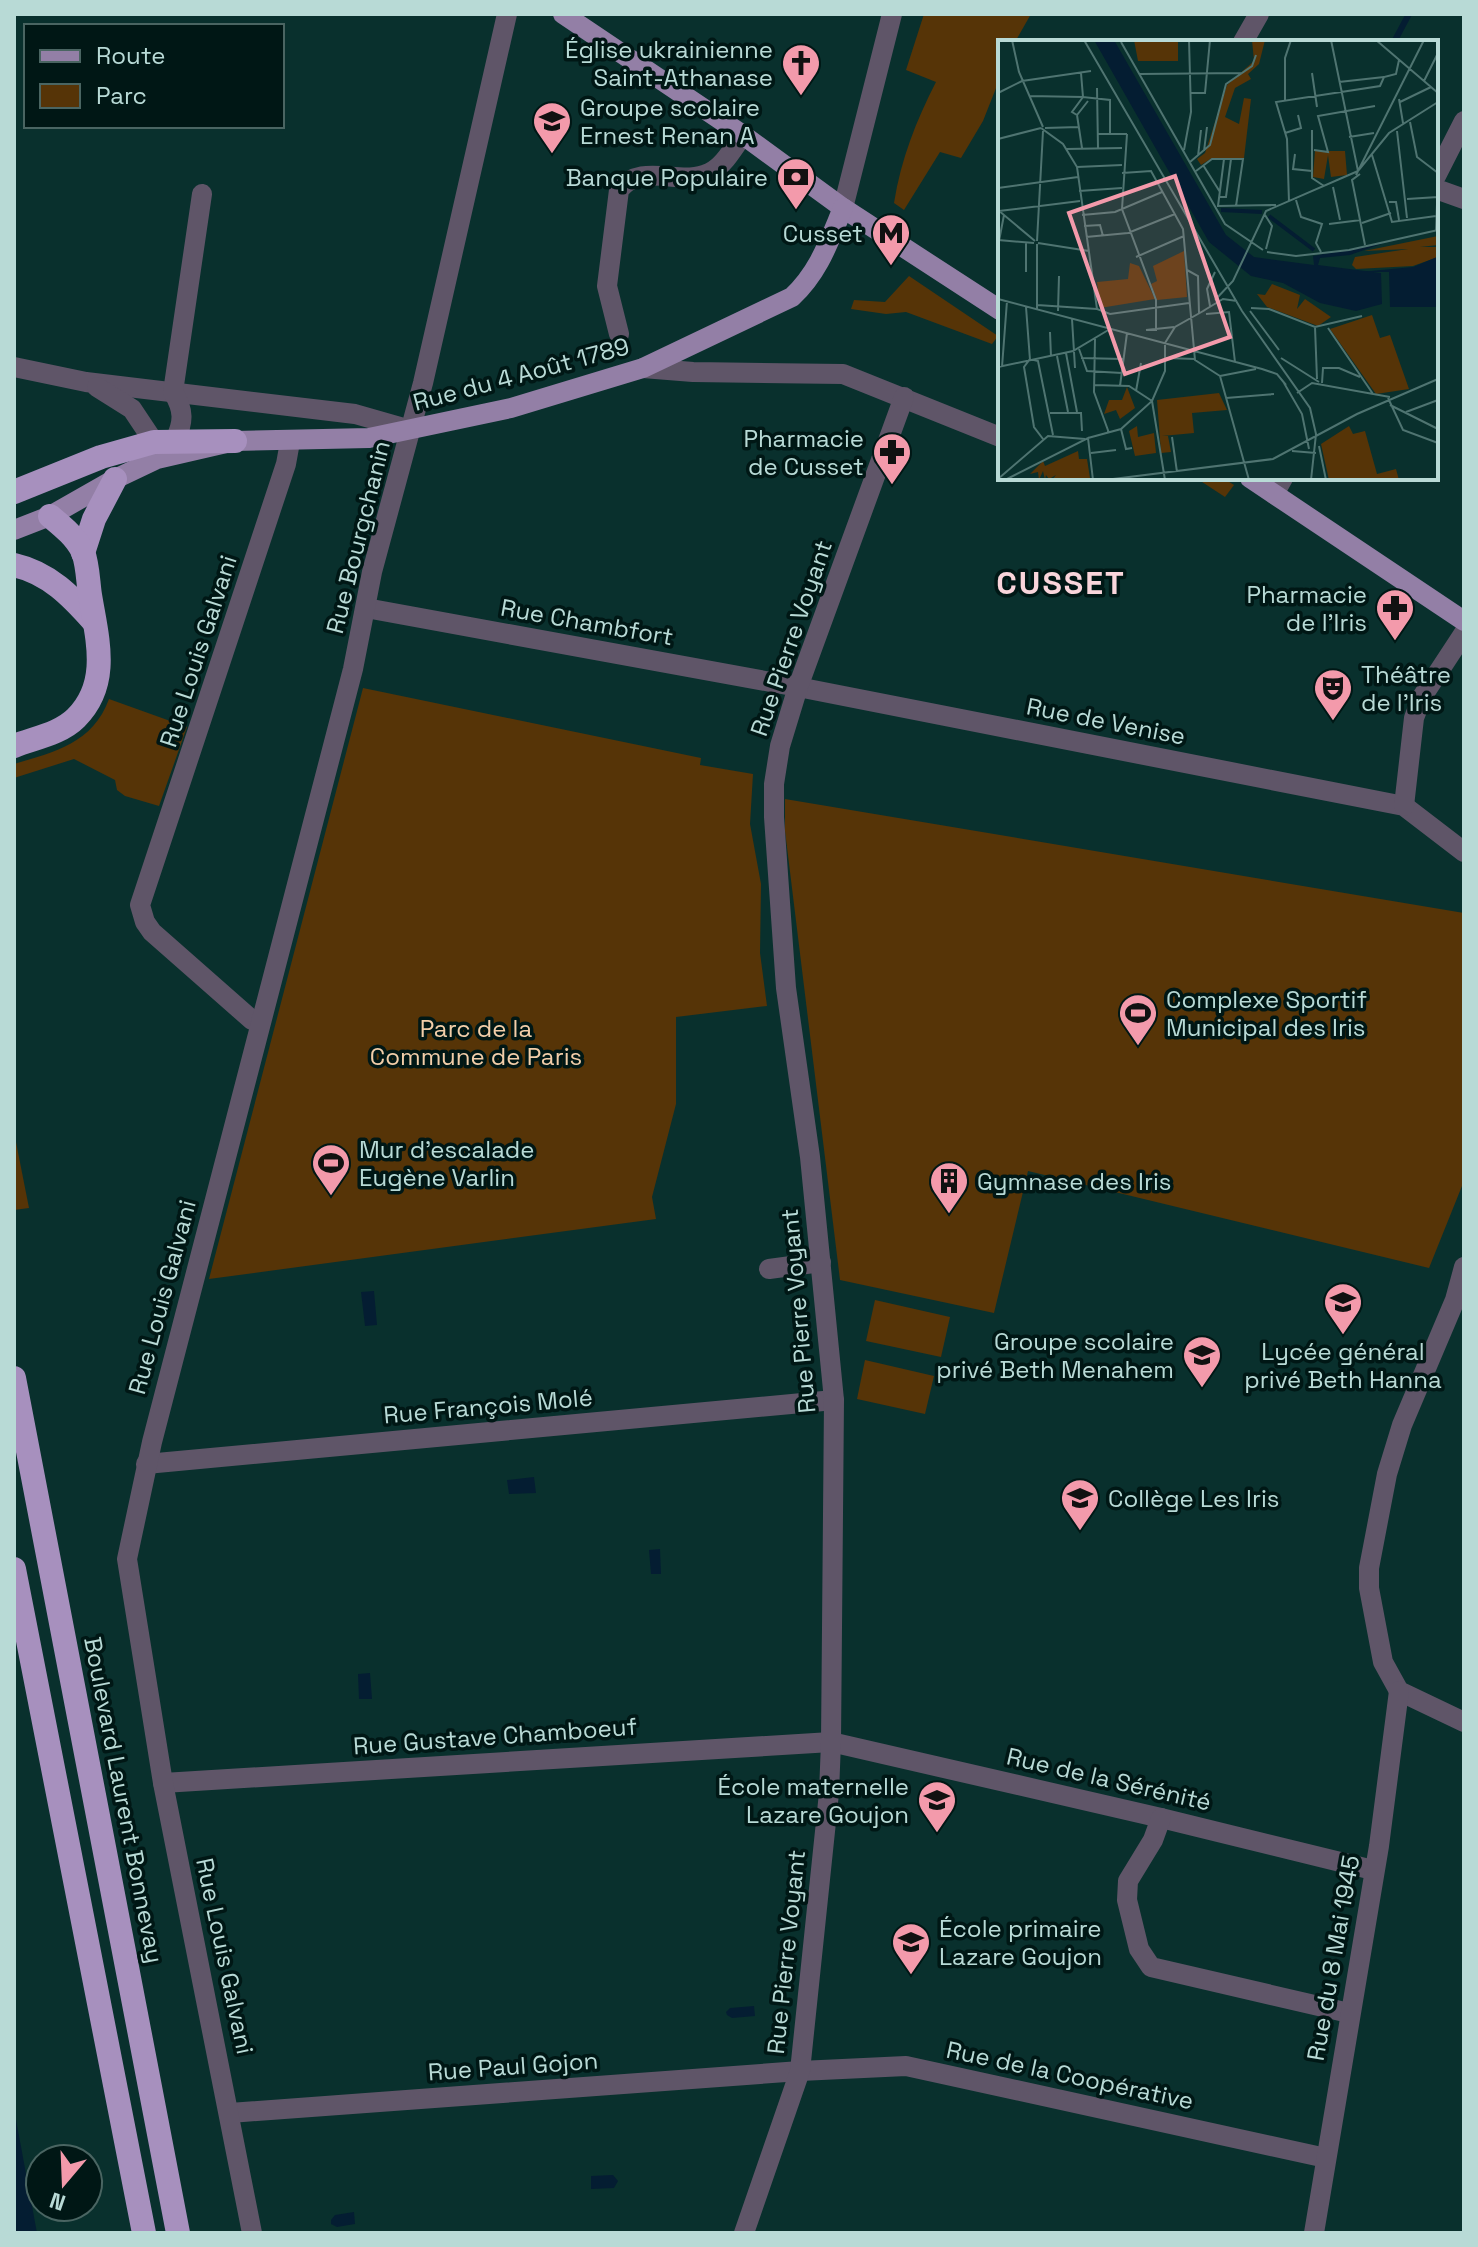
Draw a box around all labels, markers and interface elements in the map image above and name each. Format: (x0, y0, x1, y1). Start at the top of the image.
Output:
legend (24, 24, 284, 128)
place label: Église ukrainienne Saint-Athanase (565, 34, 773, 93)
text: Route (96, 40, 165, 71)
inset map (998, 40, 1438, 480)
church icon: Église ukrainienne Saint-Athanase (780, 42, 822, 97)
text: Parc (96, 80, 147, 111)
place label: Groupe scolaire Ernest Renan A (580, 92, 760, 151)
school or university icon: Groupe scolaire Ernest Renan A (531, 100, 573, 155)
bank icon: Banque Populaire (775, 156, 817, 211)
place label: Banque Populaire (566, 162, 768, 193)
metro station icon: Cusset (870, 212, 912, 267)
place label: Cusset (783, 218, 863, 249)
street label: Rue du 4 Août 1789 (410, 330, 632, 418)
place label: Pharmacie de Cusset (743, 423, 864, 482)
pharmacy icon: Pharmacie de Cusset (871, 431, 913, 486)
street label: Rue Bourgchanin (319, 437, 397, 637)
street label: Rue Pierre Voyant (743, 536, 839, 740)
street label: Rue Louis Galvani (152, 551, 244, 751)
district label: CUSSET (996, 563, 1126, 603)
place label: Pharmacie de l'Iris (1246, 579, 1367, 638)
pharmacy icon: Pharmacie de l'Iris (1374, 587, 1416, 642)
street label: Rue Chambfort (498, 592, 676, 652)
place label: Théâtre de l'Iris (1361, 659, 1451, 718)
theatre icon: Théâtre de l'Iris (1312, 667, 1354, 722)
street label: Rue de Venise (1024, 690, 1188, 752)
place label: Complexe Sportif Municipal des Iris (1166, 984, 1367, 1043)
sports icon: Complexe Sportif Municipal des Iris (1117, 992, 1159, 1047)
park label: Parc de la Commune de Paris (370, 1013, 582, 1072)
place label: Mur d'escalade Eugène Varlin (359, 1134, 534, 1193)
sports icon: Mur d'escalade Eugène Varlin (310, 1142, 352, 1197)
building icon: Gymnase des Iris (928, 1160, 970, 1215)
place label: Gymnase des Iris (977, 1166, 1172, 1197)
street label: Rue Louis Galvani (121, 1196, 203, 1398)
street label: Rue Pierre Voyant (774, 1207, 822, 1415)
school or university icon: Lycée général privé Beth Hanna (1322, 1281, 1364, 1336)
place label: Groupe scolaire privé Beth Menahem (936, 1326, 1174, 1385)
school or university icon: Groupe scolaire privé Beth Menahem (1181, 1334, 1223, 1389)
place label: Lycée général privé Beth Hanna (1244, 1336, 1442, 1395)
street label: Rue François Molé (382, 1381, 594, 1431)
school or university icon: Collège Les Iris (1059, 1477, 1101, 1532)
place label: Collège Les Iris (1108, 1483, 1279, 1514)
street label: Boulevard Laurent Bonnevay (77, 1634, 171, 1966)
street label: Rue Gustave Chamboeuf (352, 1711, 638, 1761)
street label: Rue de la Sérénité (1004, 1740, 1214, 1818)
place label: École maternelle Lazare Goujon (718, 1771, 909, 1830)
school or university icon: École maternelle Lazare Goujon (916, 1779, 958, 1834)
street label: Rue Pierre Voyant (760, 1848, 812, 2056)
street label: Rue du 8 Mai 1945 (1300, 1853, 1366, 2063)
street label: Rue Louis Galvani (189, 1855, 261, 2057)
place label: École primaire Lazare Goujon (939, 1913, 1102, 1972)
school or university icon: École primaire Lazare Goujon (890, 1921, 932, 1976)
street label: Rue de la Coopérative (944, 2034, 1196, 2116)
street label: Rue Paul Gojon (427, 2045, 599, 2087)
north arrow (24, 2143, 104, 2223)
text: N (46, 2186, 69, 2218)

